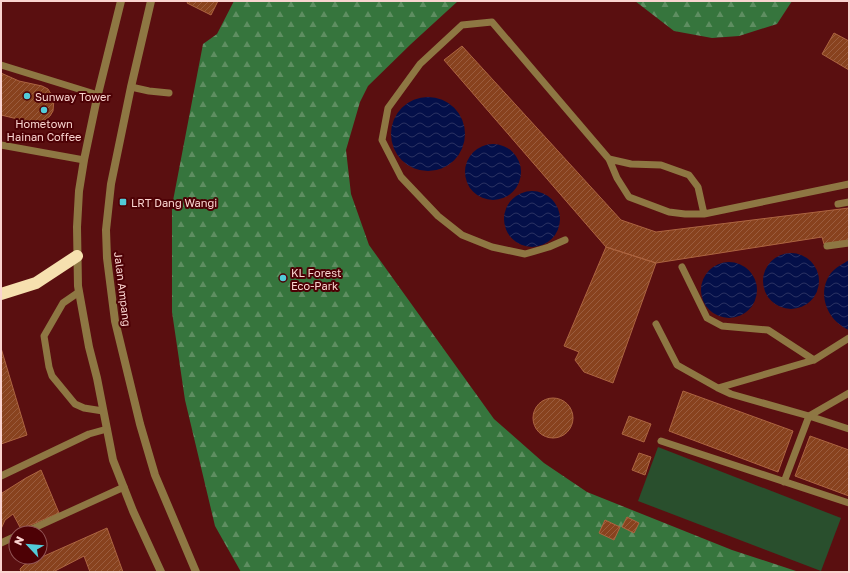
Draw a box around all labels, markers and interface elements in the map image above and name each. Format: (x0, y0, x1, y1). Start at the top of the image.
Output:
place label: Sunway Tower (35, 90, 111, 103)
marker: Sunway Tower (22, 91, 32, 101)
marker: Hometown Hainan Coffee (39, 105, 49, 115)
place label: Hometown Hainan Coffee (7, 117, 81, 143)
place label: LRT Dang Wangi (131, 196, 217, 209)
marker: LRT Dang Wangi (118, 197, 128, 207)
street label: Jalan Ampang (112, 251, 134, 327)
place label: KL Forest Eco-Park (291, 266, 341, 292)
marker: KL Forest Eco-Park (278, 273, 288, 283)
north arrow (8, 525, 48, 565)
text: N (11, 534, 26, 547)

